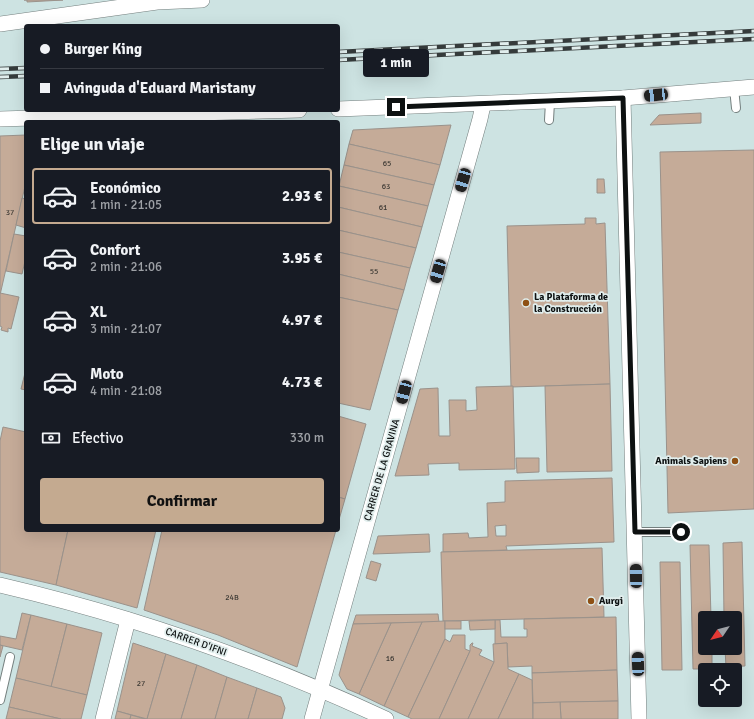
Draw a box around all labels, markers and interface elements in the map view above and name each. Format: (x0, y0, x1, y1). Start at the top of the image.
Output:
text: Burger King (64, 40, 142, 58)
callout: 1 min (363, 49, 429, 77)
text: 1 min (380, 55, 412, 71)
text: Avinguda d'Eduard Maristany (64, 79, 256, 97)
car (643, 88, 669, 102)
route end (387, 98, 405, 116)
text: Elige un viaje (40, 133, 145, 155)
house number: 65 (383, 158, 391, 168)
car (454, 167, 472, 193)
icon: car (42, 178, 78, 214)
text: Económico (90, 179, 161, 197)
house number: 63 (382, 181, 390, 191)
text: 2.93 € (282, 187, 322, 205)
text: 1 min · 21:05 (90, 197, 162, 213)
house number: 61 (379, 202, 387, 212)
house number: 37 (6, 207, 14, 217)
icon: car (42, 240, 78, 276)
text: Confort (90, 241, 140, 259)
text: 3.95 € (282, 249, 322, 267)
car (429, 258, 447, 284)
text: 2 min · 21:06 (90, 259, 162, 275)
house number: 55 (370, 266, 378, 276)
place label: La Plataforma de la Construcción (534, 291, 608, 315)
marker: La Plataforma de la Construcción (521, 298, 531, 308)
icon: car (42, 302, 78, 338)
text: XL (90, 303, 107, 321)
text: 4.97 € (282, 311, 322, 329)
text: 3 min · 21:07 (90, 321, 162, 337)
icon: car (42, 364, 78, 400)
text: Moto (90, 365, 124, 383)
text: 4.73 € (282, 373, 322, 391)
car (395, 379, 413, 405)
text: 4 min · 21:08 (90, 383, 162, 399)
street label: CARRER DE LA GRAVINA (362, 418, 402, 522)
icon: cash (40, 427, 62, 449)
text: Efectivo (72, 429, 124, 447)
text: 330 m (290, 430, 324, 446)
place label: Animals Sapiens (655, 455, 728, 467)
marker: Animals Sapiens (730, 456, 740, 466)
button: Confirmar (40, 478, 324, 524)
route start (672, 523, 690, 541)
car (630, 564, 642, 588)
house number: 24B (225, 592, 239, 602)
place label: Aurgi (599, 595, 623, 607)
marker: Aurgi (586, 596, 596, 606)
north arrow (698, 611, 742, 655)
map controls (698, 611, 742, 707)
street label: CARRER D'IFNI (164, 625, 228, 659)
car (632, 652, 644, 676)
house number: 16 (386, 653, 394, 663)
button: locate (698, 663, 742, 707)
house number: 27 (137, 678, 145, 688)

